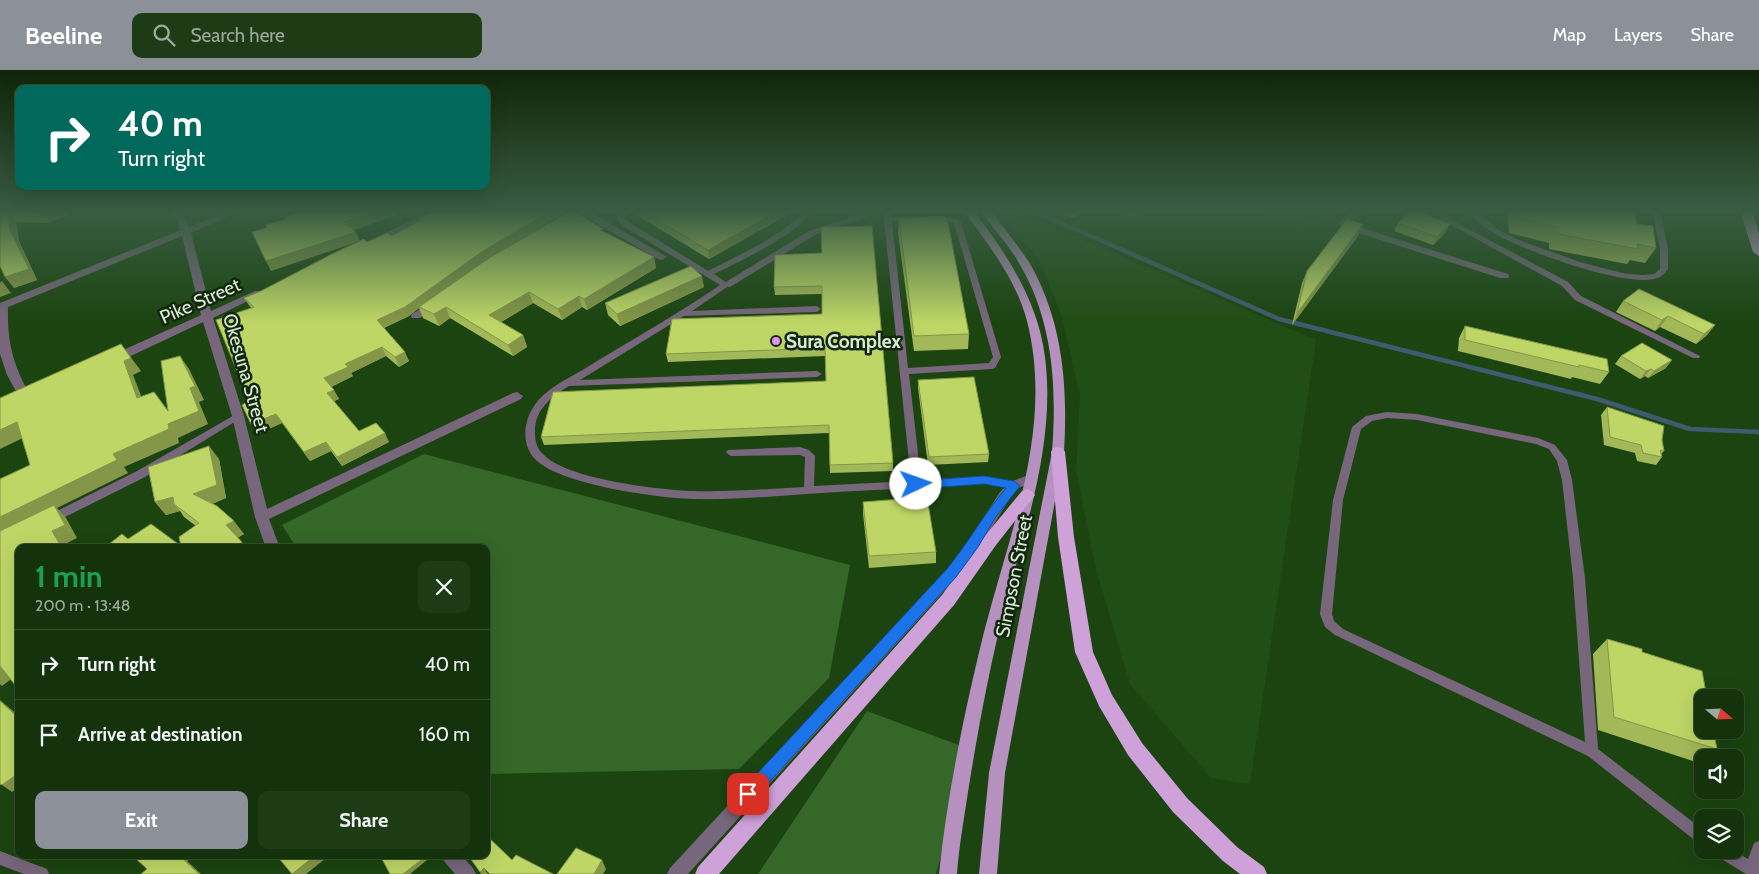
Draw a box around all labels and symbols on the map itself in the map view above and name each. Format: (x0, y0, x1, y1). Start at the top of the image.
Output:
street label: Pike Street (156, 273, 244, 329)
street label: Okesuna Street (218, 311, 274, 436)
place label: Sura Complex (786, 330, 901, 353)
marker: Sura Complex (770, 335, 782, 347)
position arrow (889, 457, 941, 509)
street label: Simpson Street (991, 512, 1037, 639)
north arrow (1694, 689, 1744, 739)
pin (727, 773, 769, 815)

